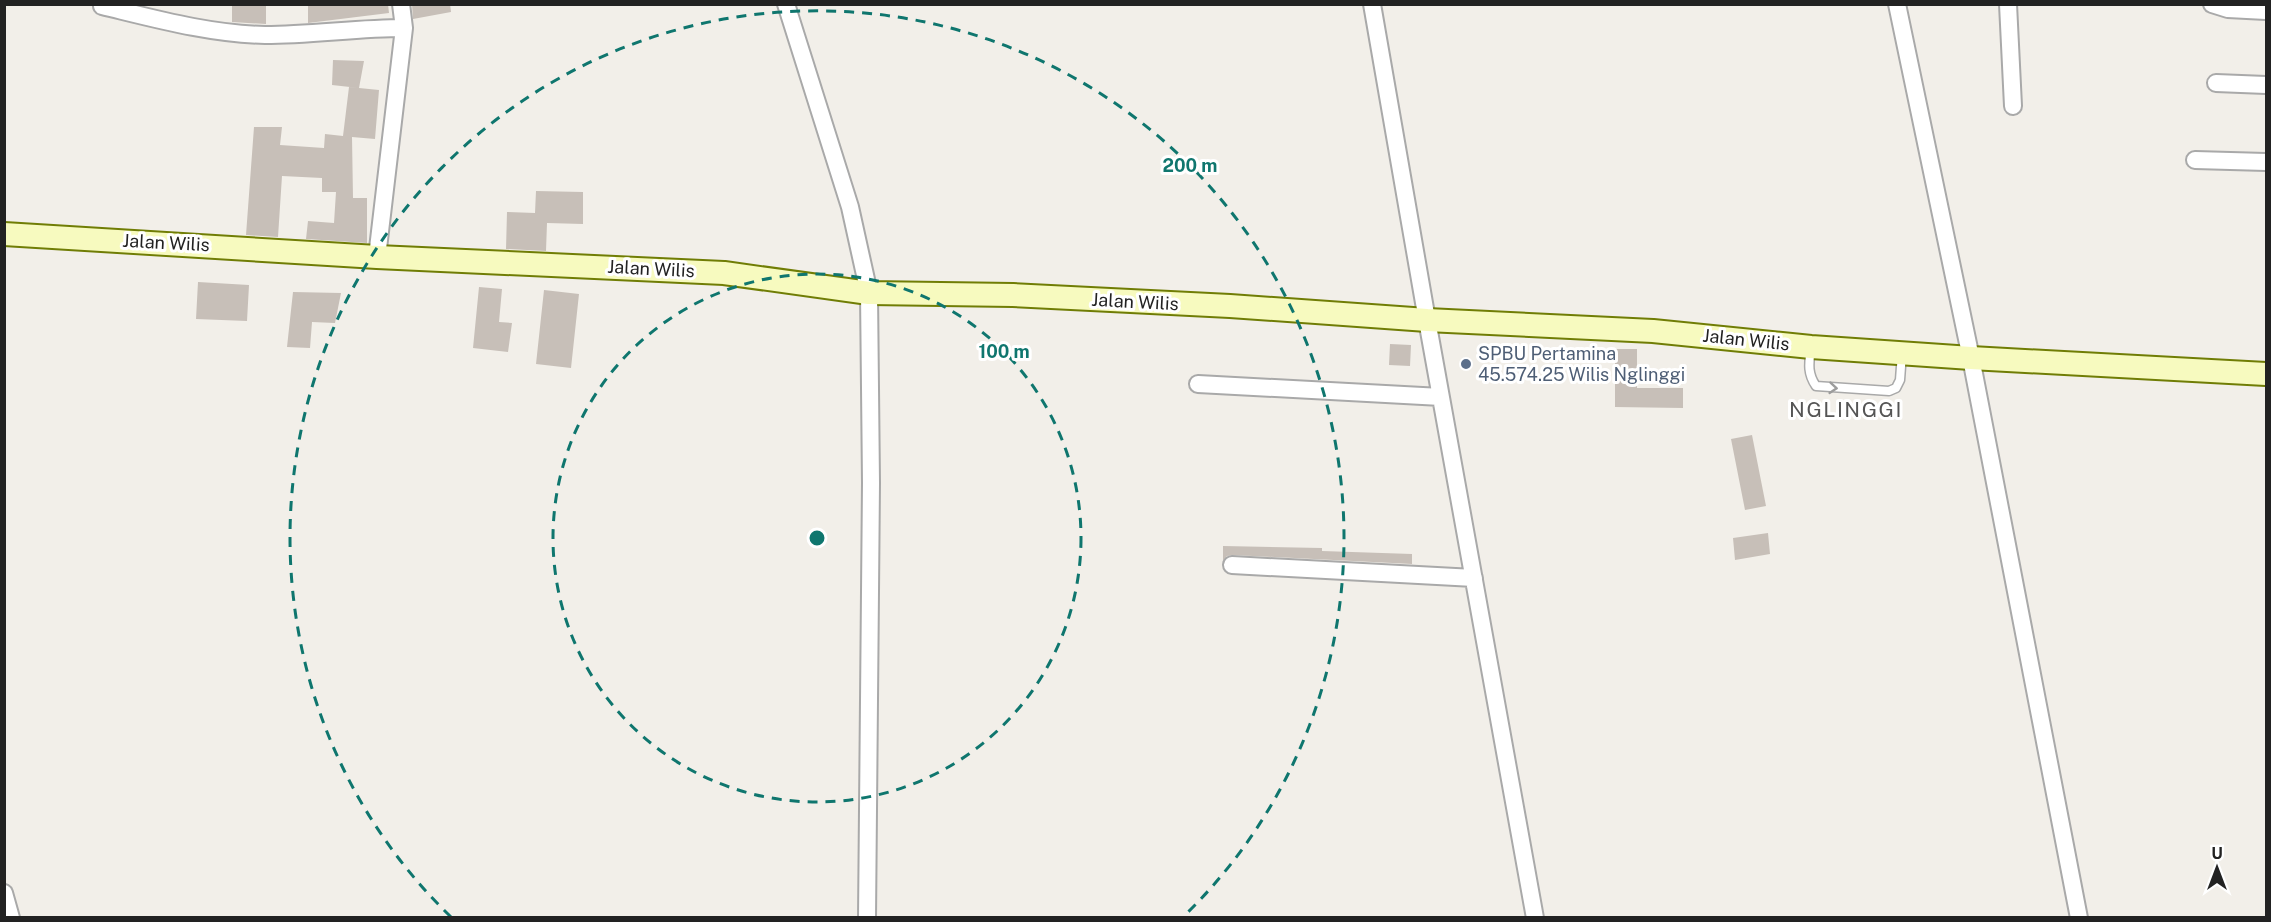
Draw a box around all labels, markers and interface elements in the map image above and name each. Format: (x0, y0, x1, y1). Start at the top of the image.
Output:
text: 200 m (1163, 155, 1217, 176)
street label: Jalan Wilis (122, 230, 210, 255)
street label: Jalan Wilis (607, 256, 695, 281)
street label: Jalan Wilis (1091, 289, 1179, 314)
street label: Jalan Wilis (1702, 324, 1791, 355)
text: 100 m (978, 341, 1030, 362)
place label: SPBU Pertamina 45.574.25 Wilis Nglinggi (1478, 343, 1685, 385)
marker: SPBU Pertamina 45.574.25 Wilis Nglinggi (1459, 357, 1473, 371)
one-way arrow (1829, 381, 1838, 394)
district label: NGLINGGI (1789, 397, 1903, 422)
centre of rings (807, 528, 827, 548)
north arrow (2187, 838, 2247, 898)
text: U (2211, 844, 2223, 863)

